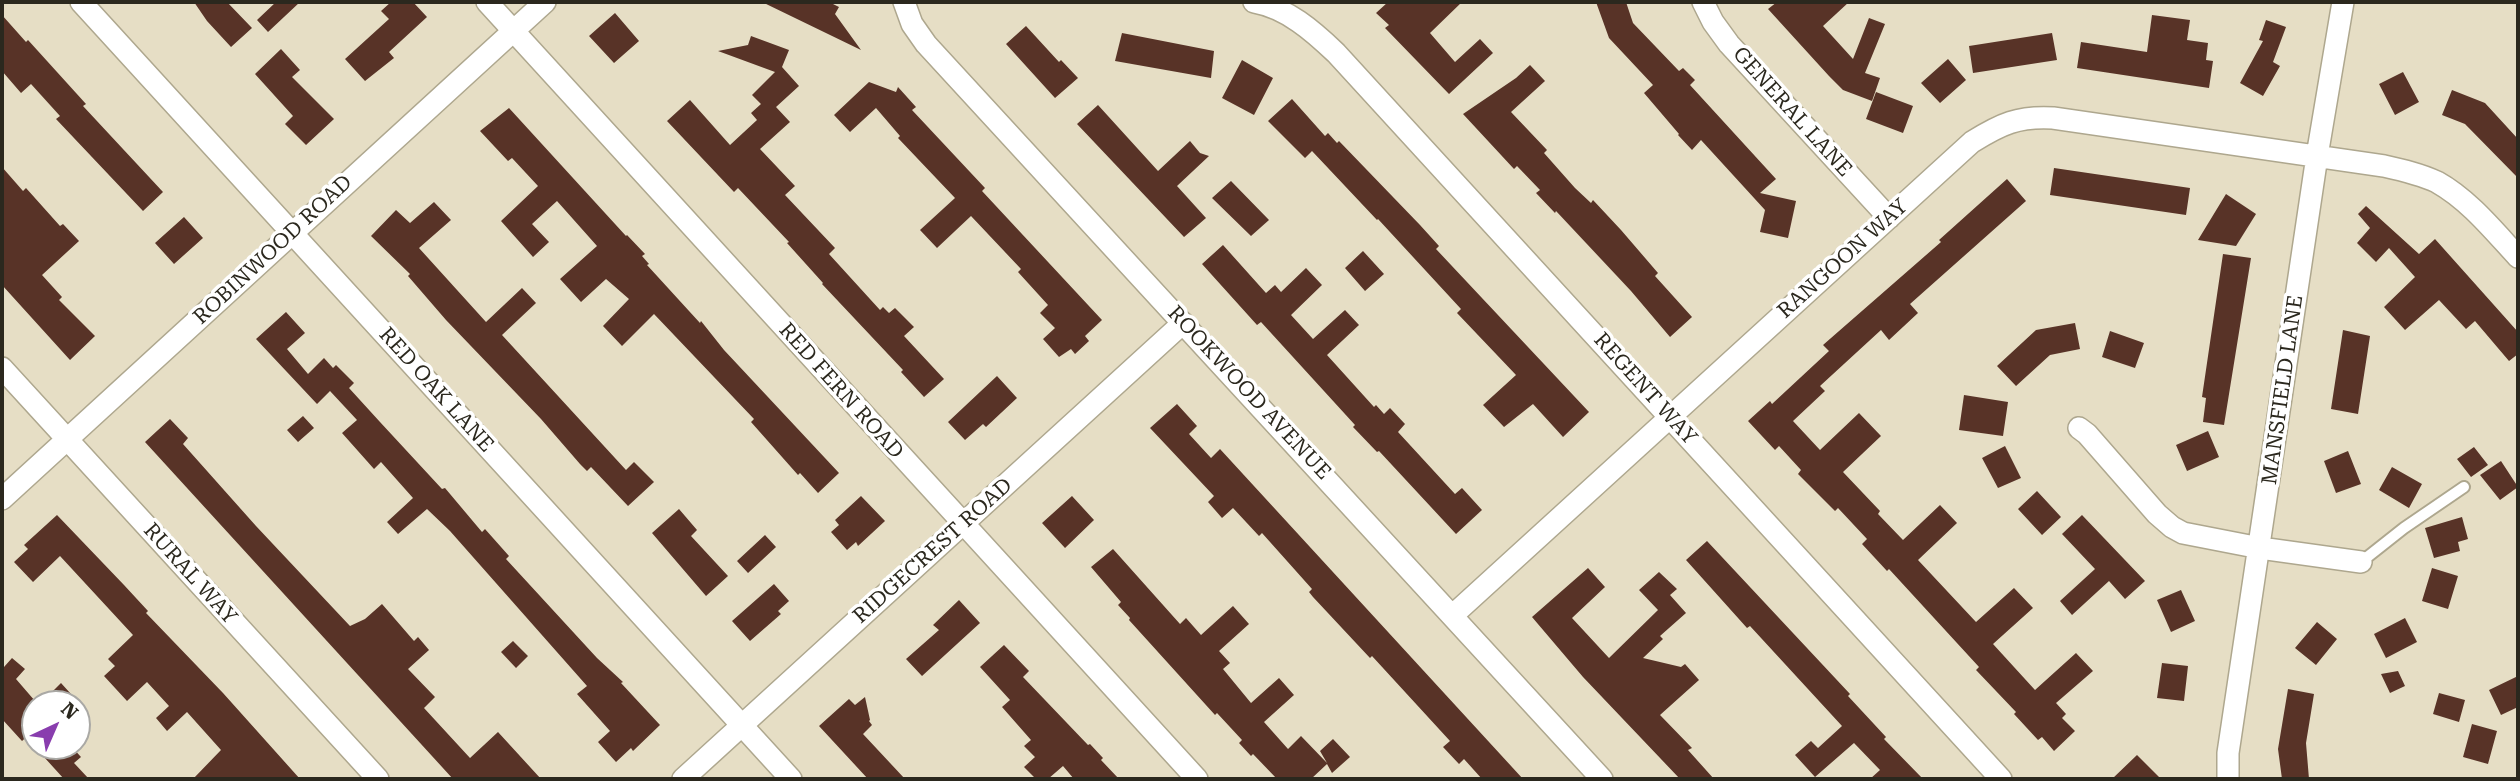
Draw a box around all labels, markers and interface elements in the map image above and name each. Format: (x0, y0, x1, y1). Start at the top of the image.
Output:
street label: GENERAL LANE (1727, 42, 1857, 182)
street label: ROBINWOOD ROAD (189, 170, 357, 330)
street label: RANGOON WAY (1773, 194, 1913, 324)
street label: MANSFIELD LANE (2257, 294, 2309, 486)
street label: ROOKWOOD AVENUE (1162, 301, 1336, 485)
street label: RED FERN ROAD (773, 318, 909, 464)
street label: RED OAK LANE (373, 322, 499, 458)
street label: REGENT WAY (1588, 328, 1702, 450)
street label: RIDGECREST ROAD (848, 473, 1018, 629)
street label: RURAL WAY (138, 518, 242, 630)
north arrow (21, 690, 91, 760)
text: N (56, 698, 83, 724)

